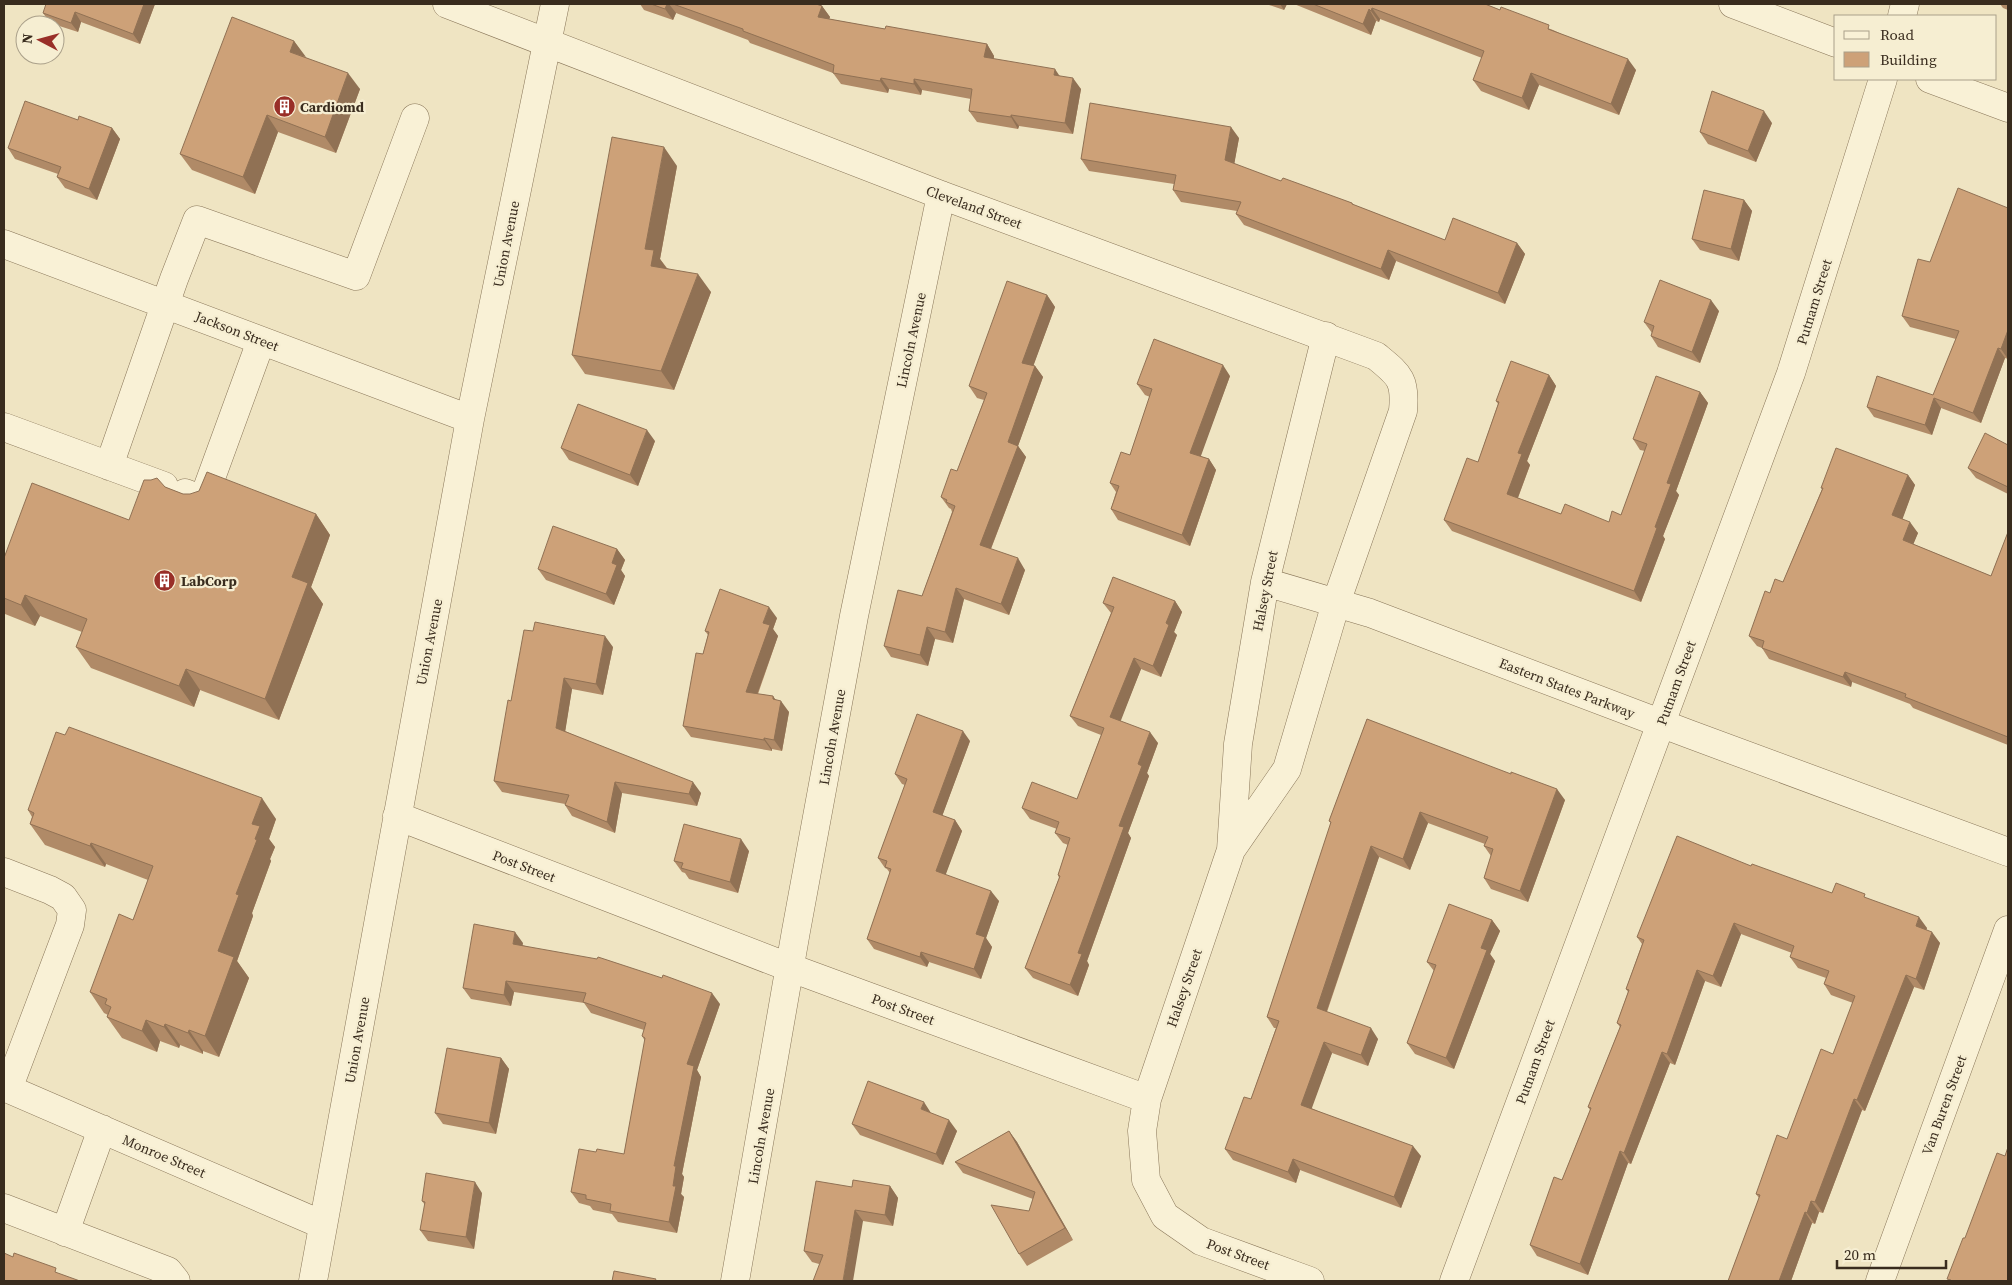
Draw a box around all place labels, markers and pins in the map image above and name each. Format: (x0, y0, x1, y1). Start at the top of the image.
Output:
building icon: Cardiomd (272, 95, 296, 119)
place label: Cardiomd (300, 97, 365, 117)
building icon: LabCorp (153, 569, 177, 593)
place label: LabCorp (181, 571, 237, 591)

